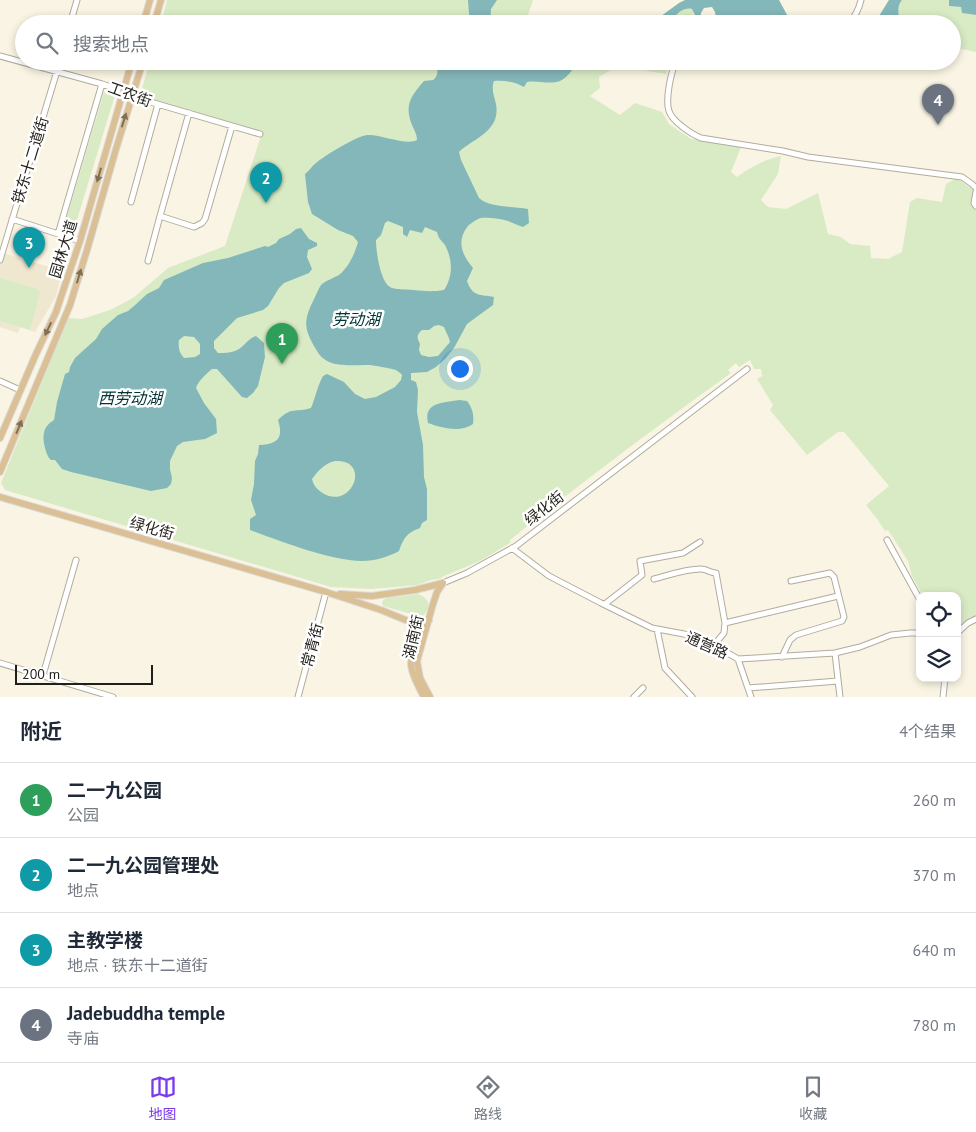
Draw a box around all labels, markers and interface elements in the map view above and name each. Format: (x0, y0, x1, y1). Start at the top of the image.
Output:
search box (15, 15, 961, 70)
icon: search (33, 29, 61, 57)
text: 搜索地点 (73, 32, 149, 56)
street label: 工农街 (106, 77, 154, 111)
pin: 4 (922, 84, 954, 125)
one-way arrow (121, 113, 129, 128)
street label: 铁东十二道街 (8, 114, 52, 206)
pin: 2 (250, 162, 282, 203)
one-way arrow (94, 168, 102, 183)
street label: 园林大道 (45, 218, 81, 280)
pin: 3 (13, 227, 45, 268)
one-way arrow (75, 269, 83, 284)
water label: 劳动湖 (332, 309, 383, 329)
one-way arrow (43, 322, 51, 336)
pin: 1 (266, 323, 298, 364)
your location (447, 356, 473, 382)
water label: 西劳动湖 (98, 388, 165, 408)
one-way arrow (15, 419, 23, 434)
street label: 绿化街 (520, 487, 568, 529)
street label: 绿化街 (128, 513, 176, 543)
map controls (916, 592, 961, 682)
button: locate (916, 592, 961, 637)
street label: 湖南街 (399, 613, 427, 661)
street label: 常青街 (297, 621, 327, 669)
street label: 通营路 (683, 627, 731, 663)
button: layers (916, 637, 961, 682)
scale bar (15, 662, 152, 685)
text: 200 m (22, 665, 60, 683)
text: 附近 (20, 718, 62, 745)
text: 4个结果 (899, 721, 956, 741)
text: 二一九公园 (67, 778, 162, 802)
text: 1 (31, 790, 41, 810)
text: 260 m (913, 790, 956, 810)
text: 公园 (67, 805, 99, 825)
text: 二一九公园管理处 (67, 853, 219, 877)
text: 2 (31, 865, 41, 885)
text: 370 m (913, 865, 956, 885)
text: 地点 (67, 880, 99, 900)
text: 主教学楼 (67, 928, 143, 952)
text: 3 (31, 940, 41, 960)
text: 640 m (913, 940, 956, 960)
text: 地点 · 铁东十二道街 (67, 955, 208, 975)
text: Jadebuddha temple (67, 1001, 225, 1025)
text: 4 (31, 1015, 41, 1035)
text: 780 m (913, 1015, 956, 1035)
text: 寺庙 (67, 1028, 99, 1048)
tab: 地图 (149, 1073, 177, 1123)
tab: 路线 (474, 1073, 502, 1123)
tab: 收藏 (799, 1073, 827, 1123)

